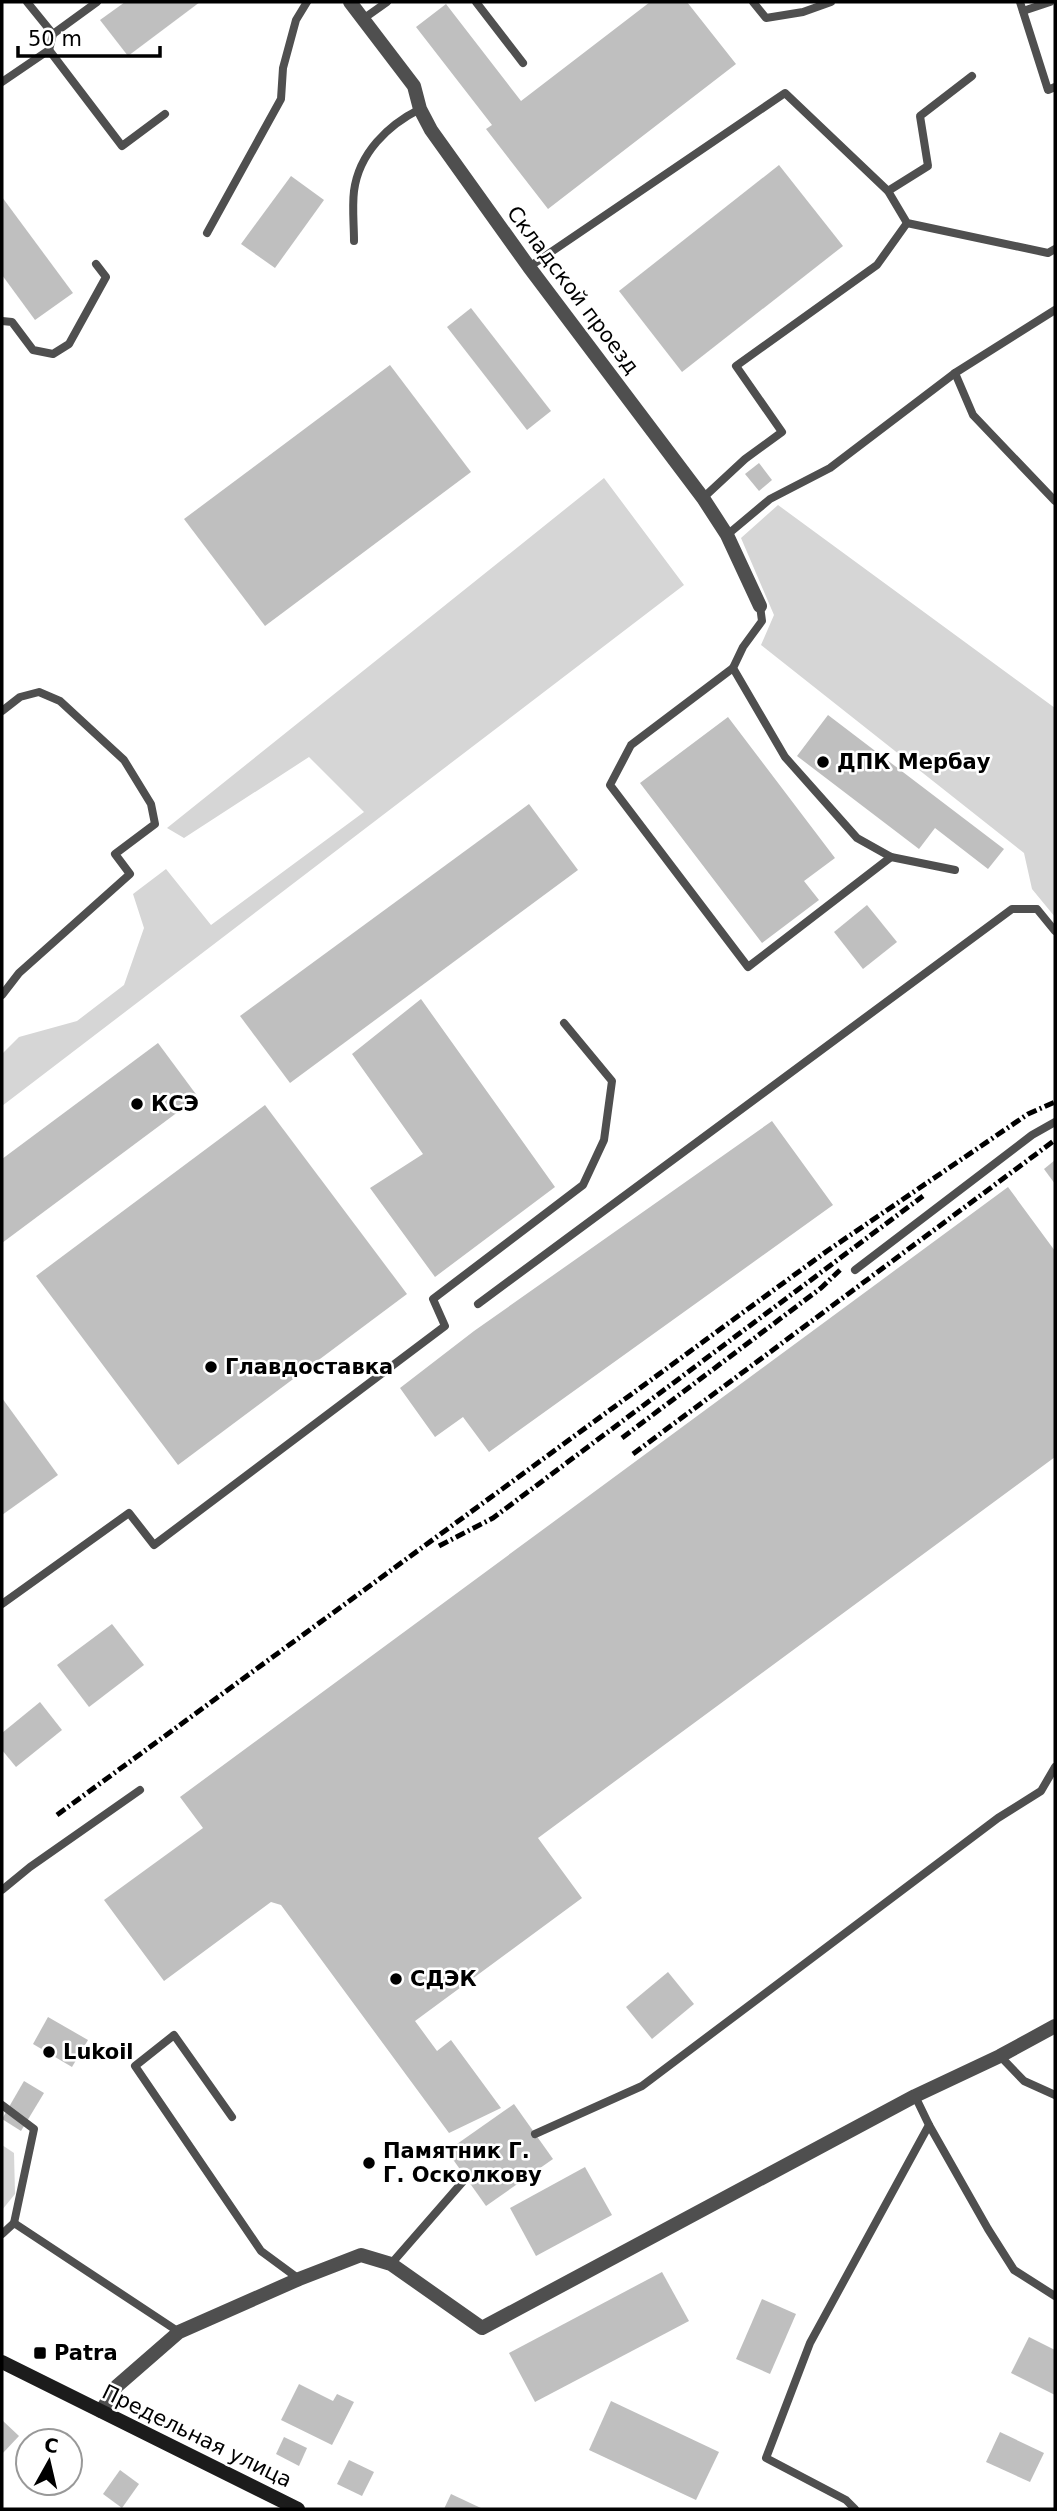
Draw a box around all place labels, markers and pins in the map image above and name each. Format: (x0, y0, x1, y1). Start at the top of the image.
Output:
place label: ДПК Мербау (837, 750, 991, 774)
marker: ДПК Мербау (815, 754, 831, 770)
place label: КСЭ (151, 1092, 199, 1116)
marker: КСЭ (129, 1096, 145, 1112)
place label: Главдоставка (225, 1355, 393, 1379)
marker: Главдоставка (203, 1359, 219, 1375)
place label: СДЭК (410, 1967, 477, 1991)
marker: СДЭК (388, 1971, 404, 1987)
place label: Lukoil (63, 2040, 134, 2064)
marker: Lukoil (41, 2044, 57, 2060)
place label: Памятник Г. Г. Осколкову (383, 2139, 542, 2187)
marker: Памятник Г. Г. Осколкову (361, 2155, 377, 2171)
place label: Patra (54, 2341, 118, 2365)
marker: Patra (32, 2345, 48, 2361)

